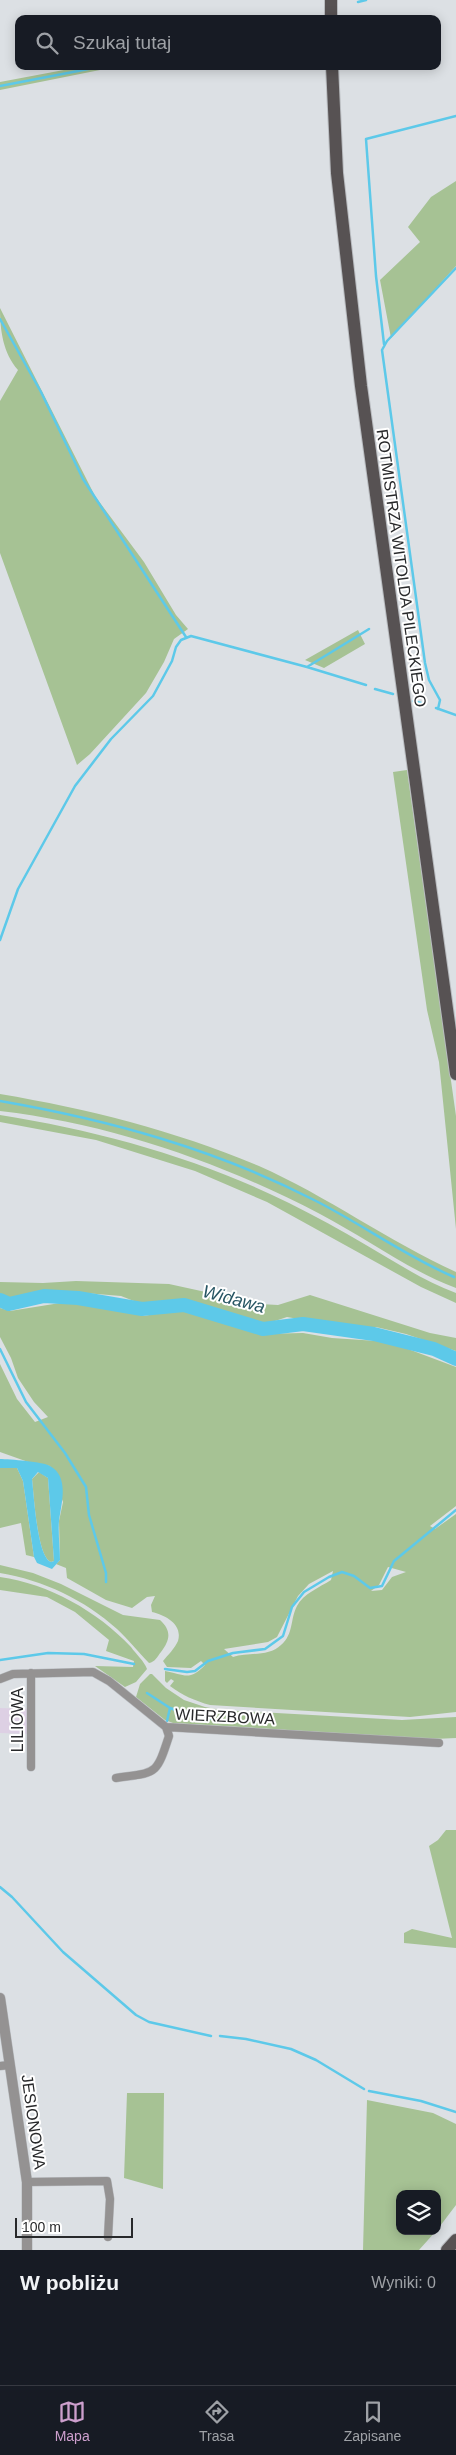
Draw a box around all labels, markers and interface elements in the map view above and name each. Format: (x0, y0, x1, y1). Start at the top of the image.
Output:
search box (15, 15, 441, 70)
icon: search (33, 29, 61, 57)
text: Szukaj tutaj (73, 32, 171, 53)
street label: ROTMISTRZA WITOLDA PILECKIEGO (374, 428, 429, 708)
water label: Widawa (201, 1281, 267, 1317)
street label: LILIOWA (9, 1688, 26, 1752)
street label: WIERZBOWA (175, 1705, 276, 1728)
street label: JESIONOWA (18, 2074, 49, 2171)
map controls (396, 2190, 441, 2235)
button: layers (396, 2190, 441, 2235)
scale bar (15, 2215, 132, 2238)
text: 100 m (22, 2219, 61, 2235)
text: W pobliżu (20, 2271, 119, 2294)
text: Wyniki: 0 (371, 2274, 436, 2291)
tab: Mapa (55, 2398, 90, 2444)
tab: Trasa (199, 2398, 234, 2444)
tab: Zapisane (344, 2398, 401, 2444)

